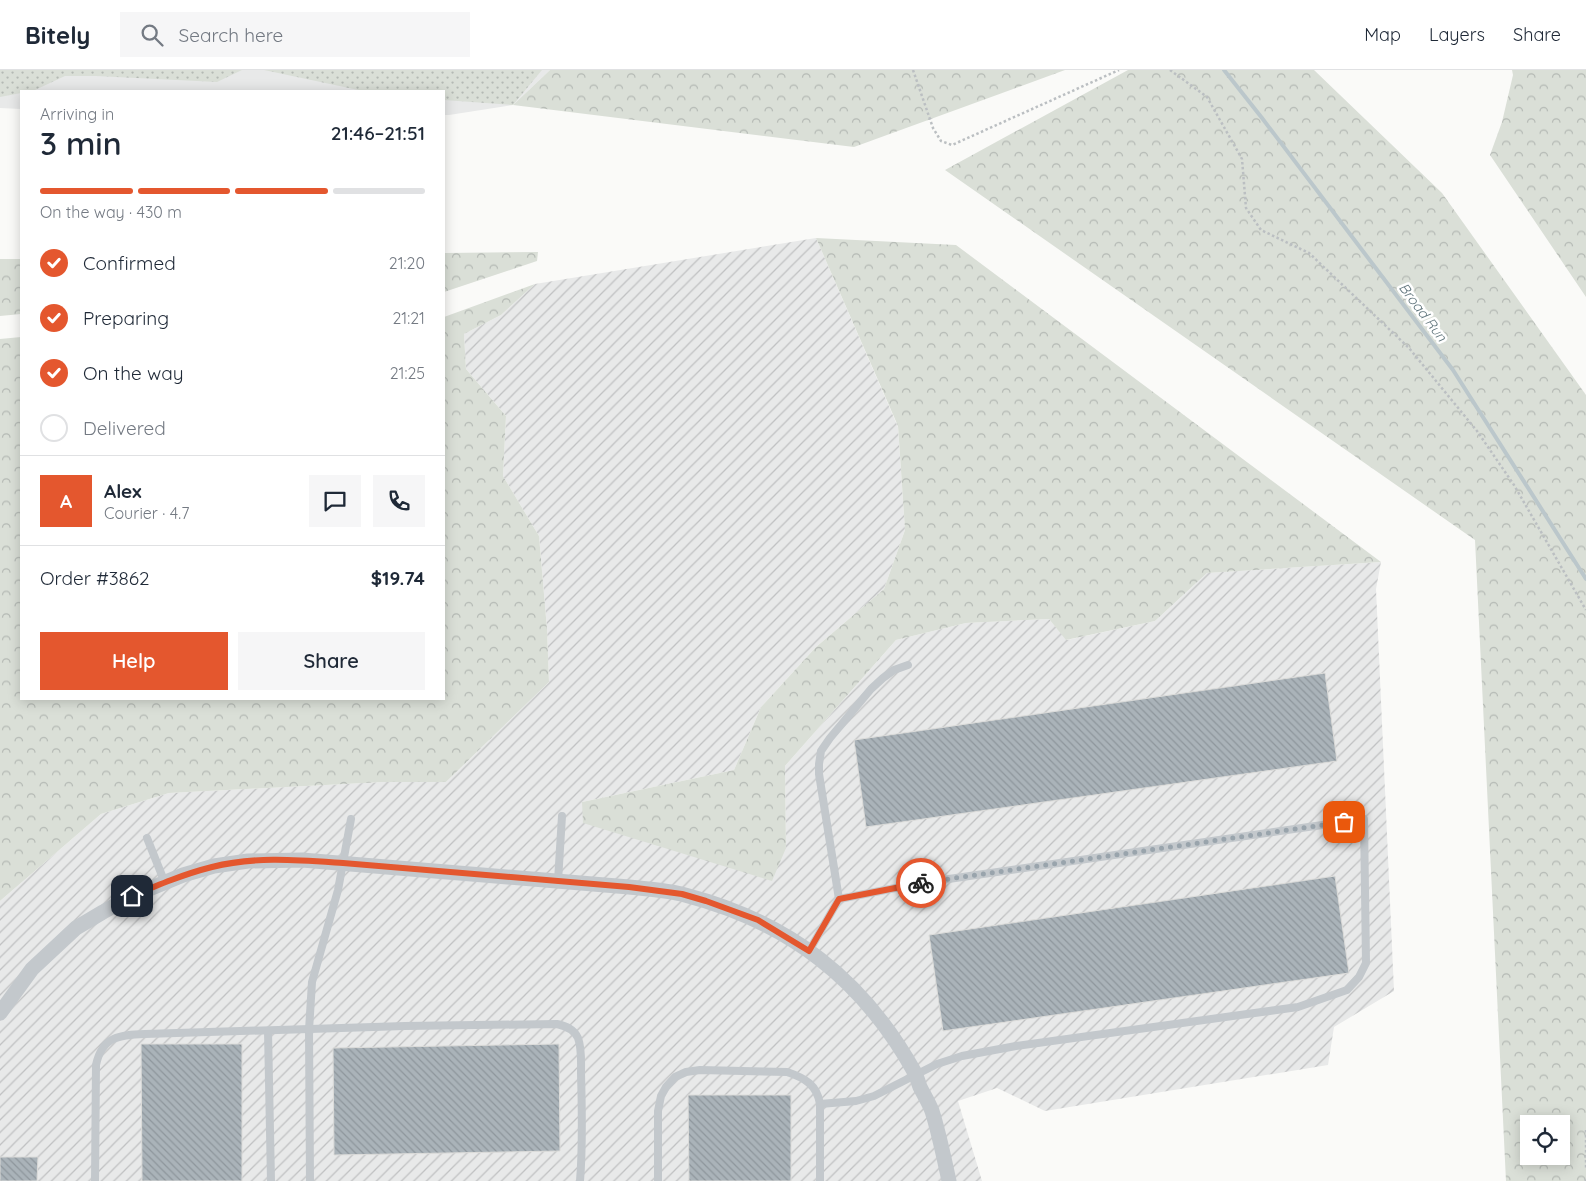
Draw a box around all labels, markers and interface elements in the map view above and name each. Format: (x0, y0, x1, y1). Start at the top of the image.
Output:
search box (120, 12, 470, 57)
text: Bitely (25, 20, 90, 50)
icon: search (138, 21, 166, 49)
text: Search here (178, 23, 283, 47)
text: Map (1364, 23, 1401, 46)
text: Layers (1429, 23, 1485, 46)
text: Share (1513, 23, 1561, 46)
text: Arriving in (40, 104, 114, 124)
text: 21:46–21:51 (331, 121, 425, 145)
text: 3 min (40, 123, 122, 163)
text: On the way · 430 m (40, 202, 182, 222)
icon: check (40, 249, 68, 277)
text: Confirmed (83, 251, 176, 275)
text: 21:20 (389, 253, 425, 273)
water label: Broad Run (1395, 279, 1451, 346)
icon: check (40, 304, 68, 332)
text: Preparing (83, 306, 169, 330)
text: 21:21 (392, 308, 425, 328)
icon: check (40, 359, 68, 387)
text: On the way (83, 361, 184, 385)
text: 21:25 (390, 363, 425, 383)
text: Delivered (83, 416, 166, 440)
button: chat (309, 475, 361, 527)
button: phone (373, 475, 425, 527)
text: Alex (104, 479, 142, 503)
text: A (60, 489, 72, 513)
text: Courier · 4.7 (104, 503, 189, 523)
text: Order #3862 (40, 566, 150, 590)
text: $19.74 (371, 566, 425, 590)
button: Help (40, 632, 228, 690)
button: Share (238, 632, 425, 690)
pin (1323, 801, 1365, 843)
icon: bag (1330, 808, 1358, 836)
courier (896, 858, 946, 908)
icon: bike (907, 869, 935, 897)
pin (111, 875, 153, 917)
icon: home (118, 882, 146, 910)
map controls (1520, 1115, 1570, 1165)
button: locate (1520, 1115, 1570, 1165)

